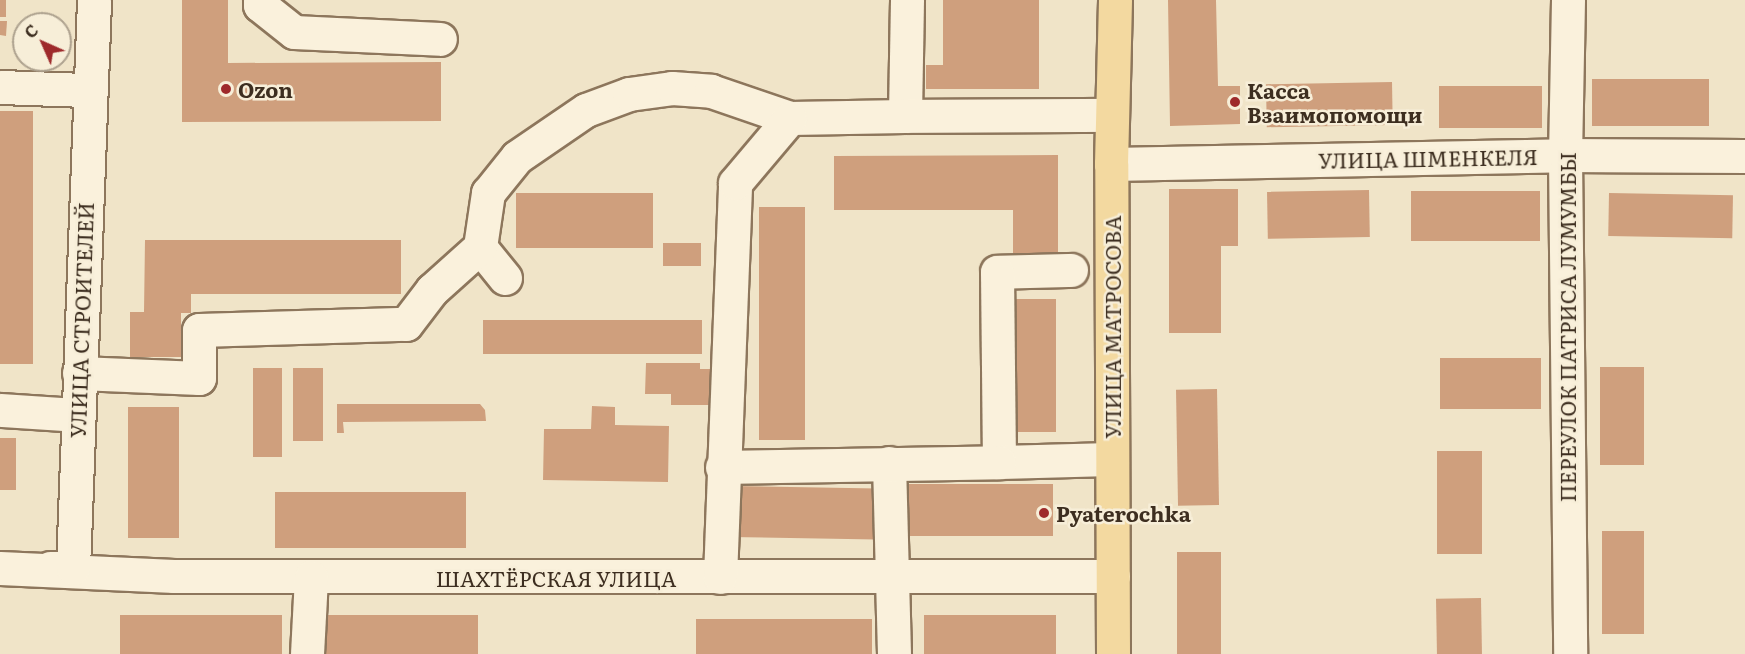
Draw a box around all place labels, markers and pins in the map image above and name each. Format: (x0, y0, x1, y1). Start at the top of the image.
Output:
place label: Ozon (238, 76, 293, 102)
place label: Касса Взаимопомощи (1247, 77, 1422, 127)
marker: Ozon (219, 82, 233, 96)
marker: Касса Взаимопомощи (1228, 95, 1242, 109)
place label: Pyaterochka (1056, 500, 1191, 526)
marker: Pyaterochka (1037, 506, 1051, 520)

